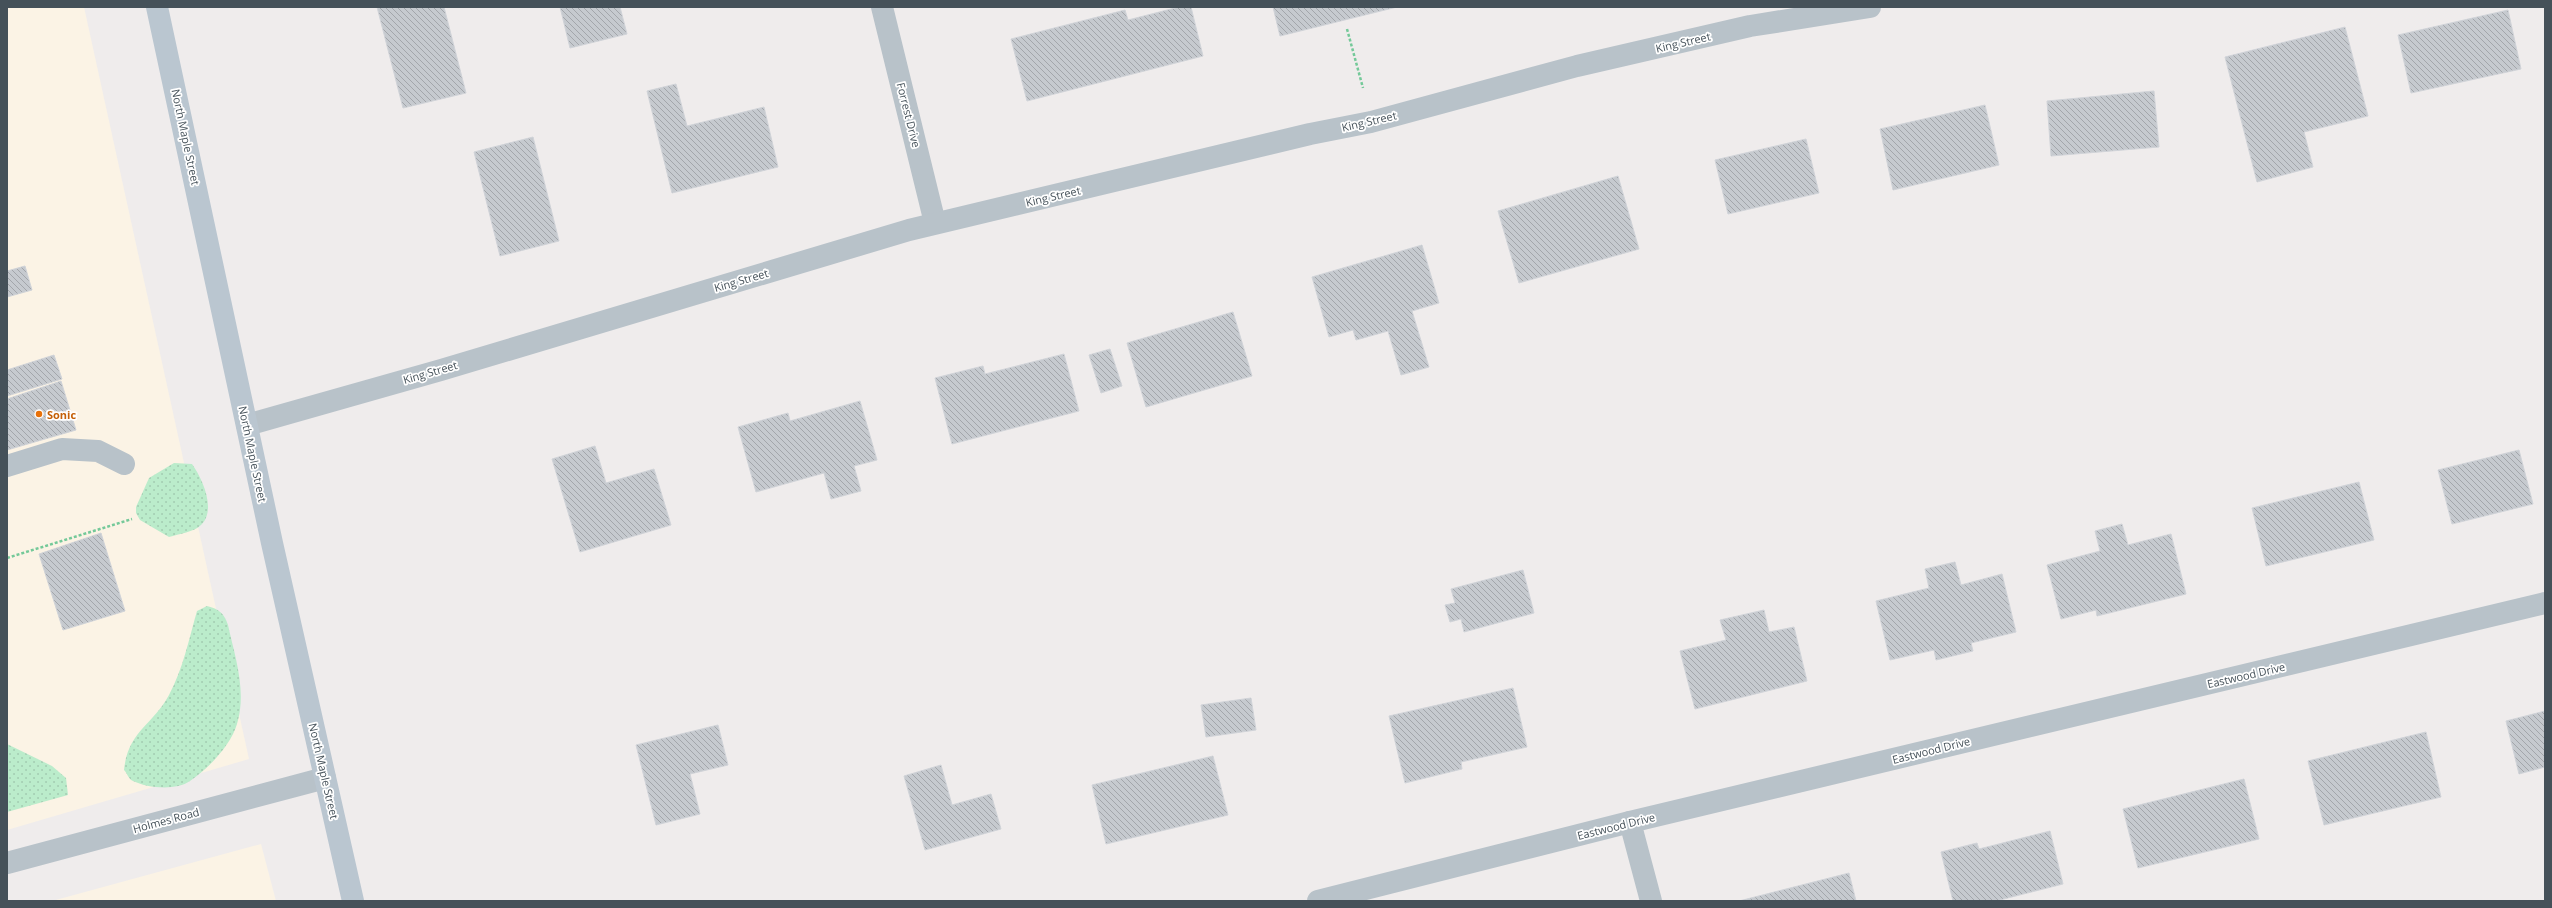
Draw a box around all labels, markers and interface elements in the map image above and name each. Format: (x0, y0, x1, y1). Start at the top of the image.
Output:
street label: King Street (1654, 28, 1712, 56)
street label: Forrest Drive (894, 81, 924, 149)
street label: North Maple Street (168, 87, 204, 187)
street label: King Street (1340, 107, 1398, 135)
street label: King Street (1024, 182, 1082, 210)
street label: King Street (712, 265, 770, 295)
street label: King Street (401, 357, 459, 387)
street label: North Maple Street (235, 404, 271, 504)
place label: Sonic (47, 407, 76, 422)
marker: Sonic (34, 409, 44, 419)
street label: Eastwood Drive (2205, 659, 2287, 691)
street label: North Maple Street (306, 721, 342, 821)
street label: Eastwood Drive (1891, 733, 1971, 767)
street label: Holmes Road (131, 804, 201, 836)
street label: Eastwood Drive (1576, 809, 1656, 843)

